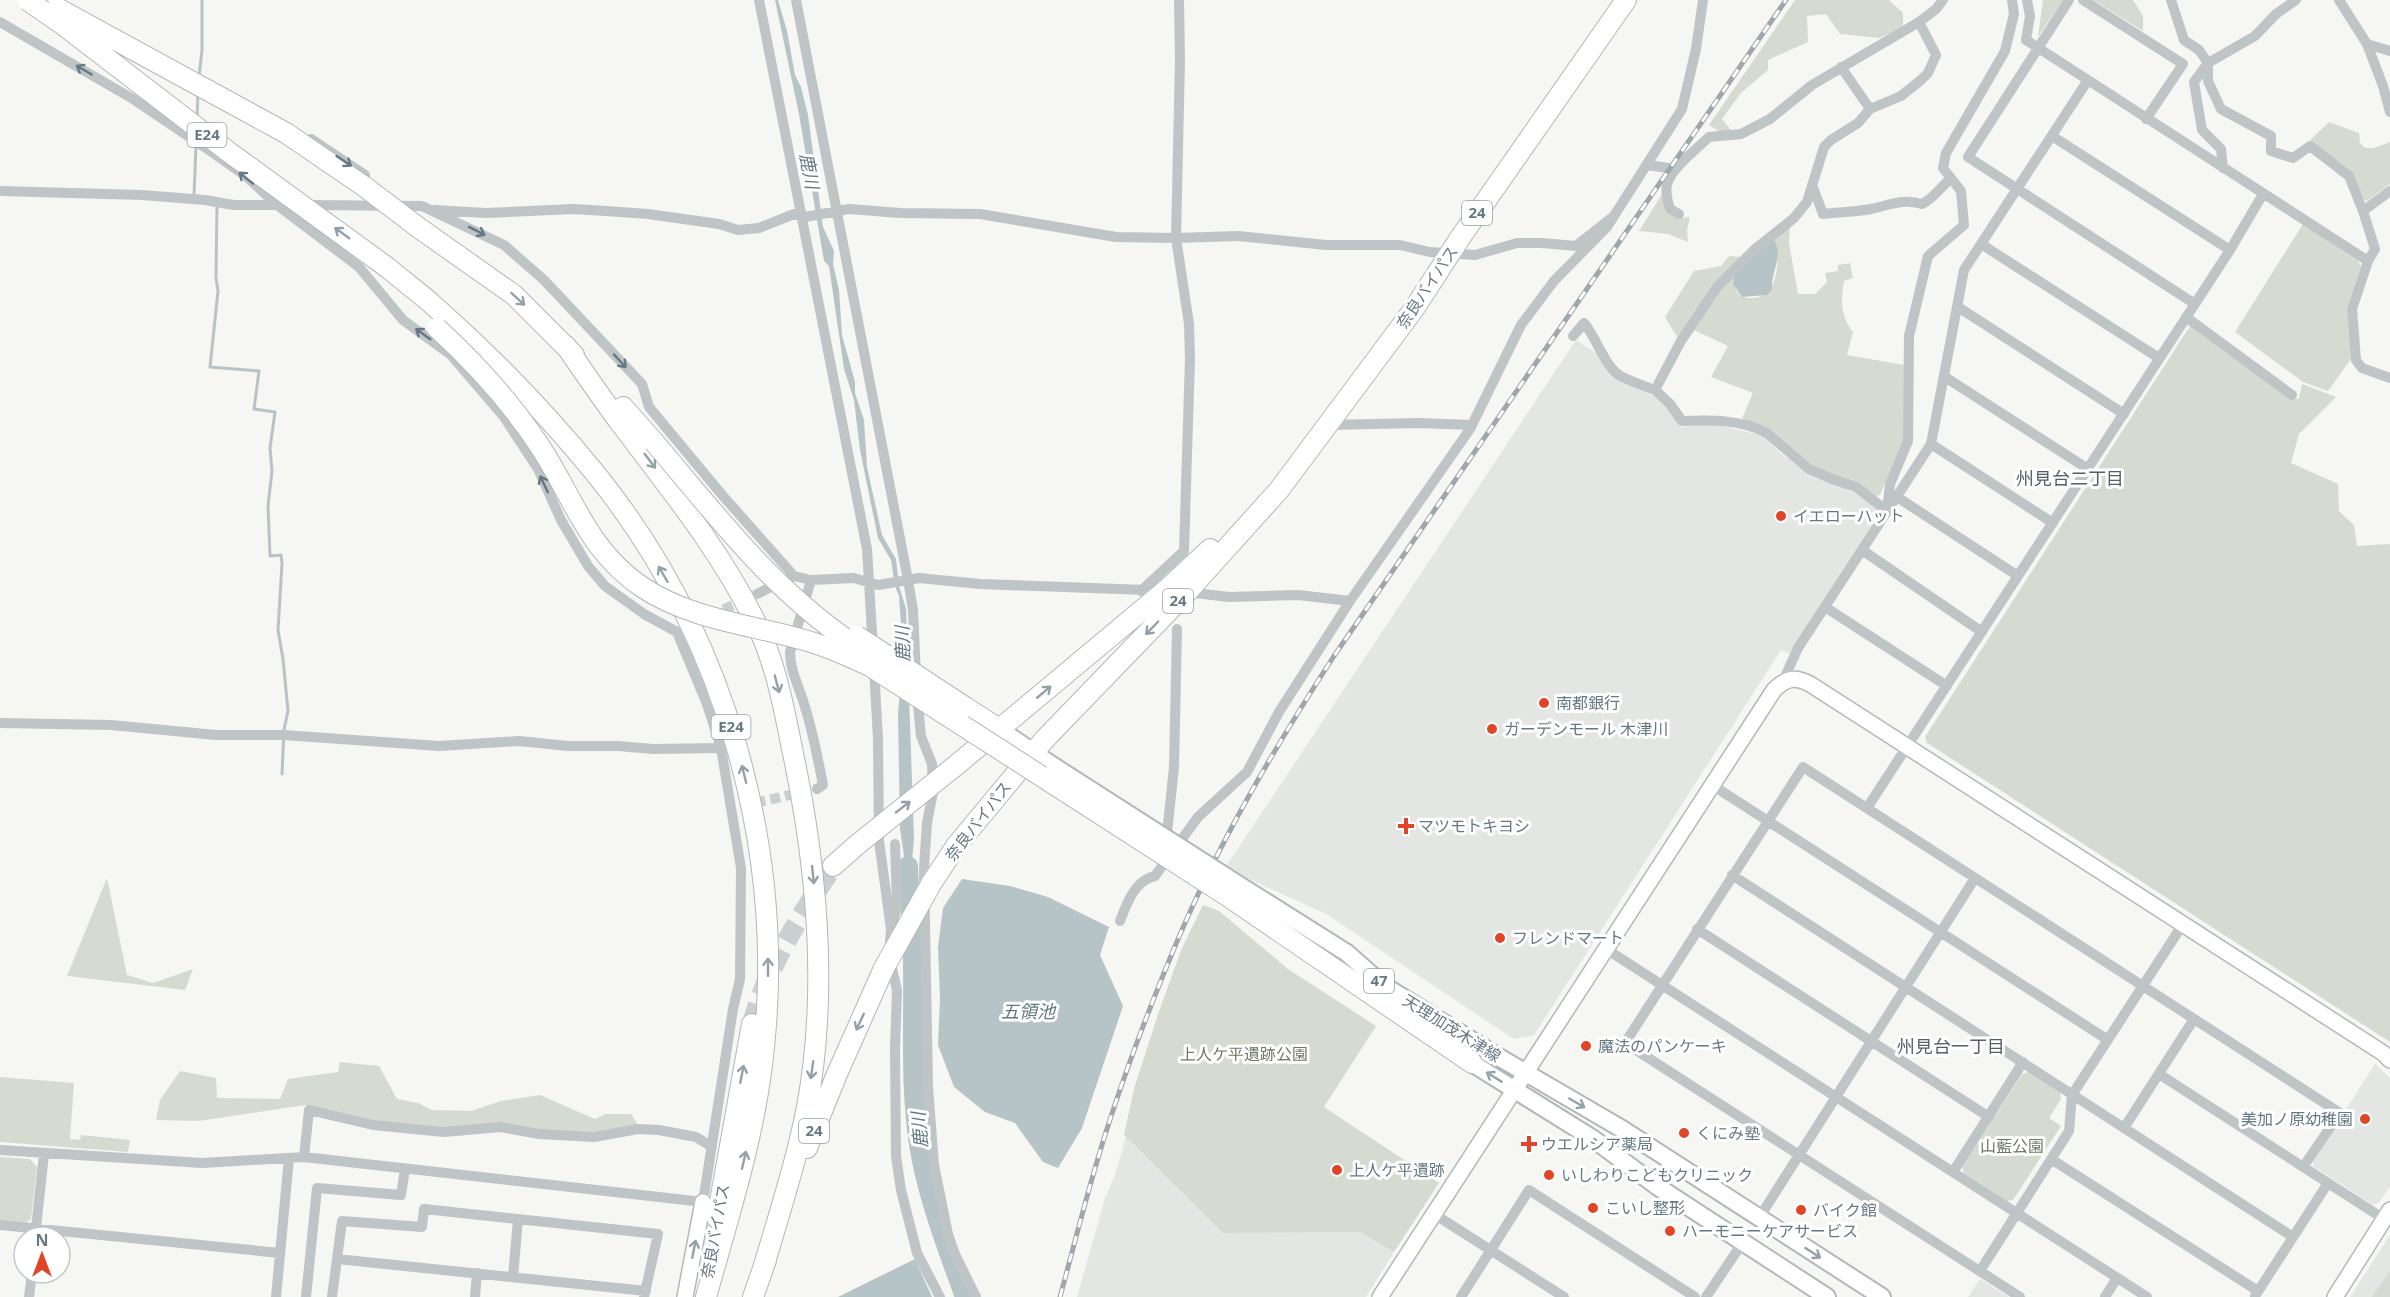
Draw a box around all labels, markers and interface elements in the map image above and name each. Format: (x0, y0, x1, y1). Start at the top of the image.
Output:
one-way arrow (76, 64, 93, 76)
road number: E24 (188, 123, 226, 147)
water label: 鹿川 (795, 151, 826, 193)
one-way arrow (336, 155, 352, 167)
one-way arrow (238, 171, 254, 184)
road number: 24 (1462, 201, 1492, 225)
one-way arrow (334, 226, 350, 239)
one-way arrow (467, 226, 485, 238)
street label: 奈良バイパス (1391, 241, 1463, 333)
one-way arrow (510, 292, 525, 306)
one-way arrow (415, 328, 431, 340)
one-way arrow (613, 353, 627, 368)
one-way arrow (643, 453, 656, 469)
district label: 州見台二丁目 (2016, 466, 2124, 490)
one-way arrow (538, 475, 550, 493)
place label: イエローハット (1793, 505, 1905, 527)
marker: イエローハット (1774, 509, 1788, 523)
one-way arrow (657, 566, 669, 583)
road number: 24 (1163, 589, 1193, 613)
one-way arrow (1145, 620, 1160, 635)
water label: 鹿川 (889, 624, 915, 662)
one-way arrow (772, 674, 783, 693)
one-way arrow (1036, 685, 1051, 699)
place label: 南都銀行 (1556, 692, 1620, 714)
marker: 南都銀行 (1537, 696, 1551, 710)
road number: E24 (712, 715, 750, 739)
place label: ガーデンモール 木津川 (1504, 718, 1668, 740)
marker: ガーデンモール 木津川 (1485, 722, 1499, 736)
one-way arrow (738, 765, 750, 784)
street label: 奈良バイパス (940, 777, 1016, 865)
one-way arrow (895, 801, 911, 814)
place label: マツモトキヨシ (1418, 815, 1530, 837)
marker: マツモトキヨシ (1399, 819, 1413, 833)
one-way arrow (808, 865, 819, 885)
place label: フレンドマート (1512, 927, 1624, 949)
marker: フレンドマート (1493, 931, 1507, 945)
one-way arrow (762, 957, 774, 977)
road number: 47 (1364, 969, 1394, 993)
street label: 天理加茂木津線 (1399, 989, 1505, 1067)
water label: 五領池 (1001, 999, 1057, 1023)
one-way arrow (853, 1012, 865, 1030)
district label: 州見台一丁目 (1897, 1034, 2005, 1058)
place label: 魔法のパンケーキ (1598, 1035, 1727, 1057)
marker: 魔法のパンケーキ (1579, 1039, 1593, 1053)
park label: 上人ケ平遺跡公園 (1180, 1043, 1308, 1065)
one-way arrow (807, 1059, 818, 1079)
one-way arrow (737, 1065, 748, 1084)
one-way arrow (1486, 1071, 1503, 1083)
one-way arrow (1568, 1098, 1585, 1110)
place label: 美加ノ原幼稚園 (2241, 1108, 2353, 1130)
water label: 鹿川 (905, 1109, 933, 1149)
marker: 美加ノ原幼稚園 (2358, 1112, 2372, 1126)
road number: 24 (799, 1119, 829, 1143)
place label: くにみ塾 (1696, 1122, 1760, 1144)
marker: くにみ塾 (1677, 1126, 1691, 1140)
place label: ウエルシア薬局 (1541, 1133, 1653, 1155)
park label: 山藍公園 (1980, 1135, 2044, 1157)
marker: ウエルシア薬局 (1522, 1137, 1536, 1151)
one-way arrow (739, 1150, 750, 1170)
place label: 上人ケ平遺跡 (1349, 1159, 1445, 1181)
marker: 上人ケ平遺跡 (1330, 1163, 1344, 1177)
place label: いしわりこどもクリニック (1561, 1164, 1753, 1186)
marker: いしわりこどもクリニック (1542, 1168, 1556, 1182)
street label: 奈良バイパス (696, 1182, 734, 1280)
place label: こいし整形 (1605, 1197, 1685, 1219)
place label: バイク館 (1813, 1199, 1877, 1221)
marker: こいし整形 (1586, 1201, 1600, 1215)
marker: バイク館 (1794, 1203, 1808, 1217)
place label: ハーモニーケアサービス (1682, 1220, 1858, 1242)
marker: ハーモニーケアサービス (1663, 1224, 1677, 1238)
north arrow (12, 1225, 72, 1285)
text: N (35, 1229, 49, 1251)
one-way arrow (689, 1240, 700, 1260)
one-way arrow (1804, 1247, 1821, 1259)

